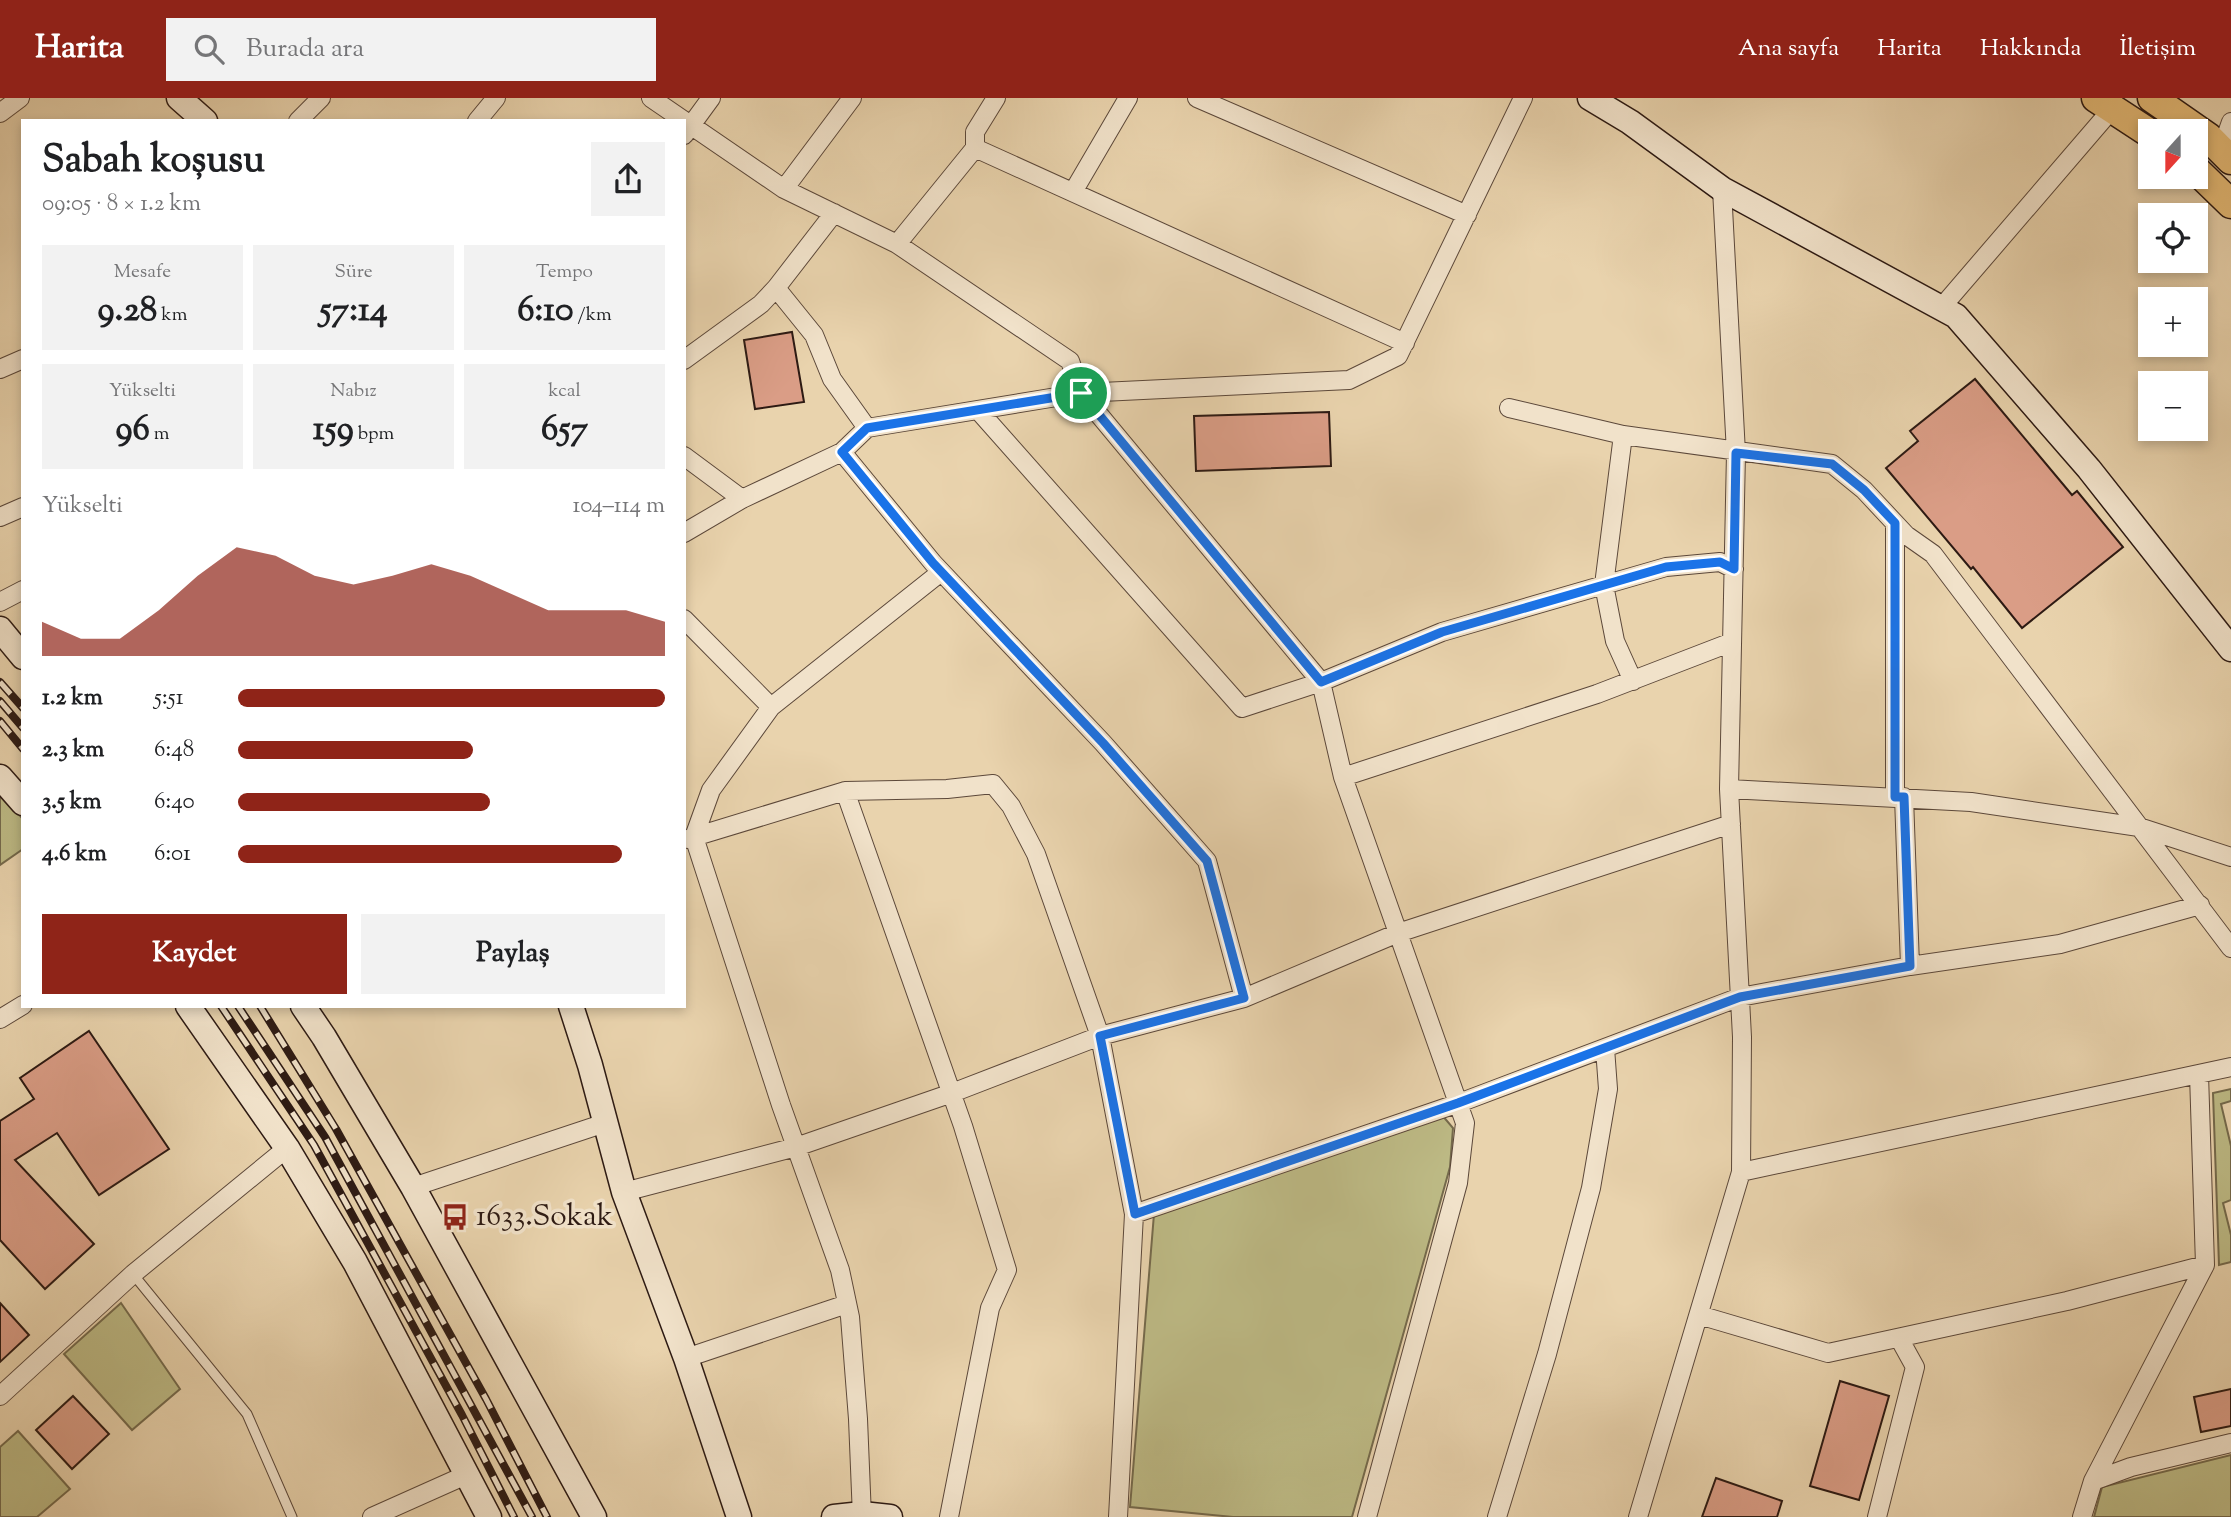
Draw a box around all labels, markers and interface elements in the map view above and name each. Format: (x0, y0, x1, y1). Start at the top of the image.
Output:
search box (166, 18, 656, 81)
text: Harita (35, 25, 124, 73)
icon: search (190, 30, 228, 68)
text: Burada ara (246, 31, 364, 68)
text: Ana sayfa (1738, 32, 1839, 66)
text: Harita (1877, 32, 1942, 66)
text: Hakkında (1980, 32, 2081, 66)
text: İletişim (2119, 32, 2196, 66)
north arrow (2138, 119, 2208, 189)
map controls (2138, 119, 2208, 441)
text: Sabah koşusu (42, 135, 265, 189)
button: share (591, 142, 665, 216)
text: 09:05 · 8 × 1.2 km (42, 188, 201, 221)
button: locate (2138, 203, 2208, 273)
text: Mesafe (114, 259, 171, 286)
text: Süre (334, 259, 373, 286)
text: Tempo (536, 259, 593, 286)
text: 9.28 (98, 286, 157, 337)
text: 57:14 (319, 286, 388, 337)
text: 6:10 (517, 286, 573, 337)
button: + (2138, 287, 2208, 357)
text: km (157, 302, 187, 329)
text: /km (573, 302, 612, 329)
pin (1051, 363, 1111, 423)
button: − (2138, 371, 2208, 441)
icon: arrive (1062, 374, 1100, 412)
text: Yükselti (109, 378, 176, 405)
text: Nabız (330, 378, 377, 405)
text: kcal (548, 378, 581, 405)
text: 96 (115, 405, 150, 456)
text: 159 (313, 405, 354, 456)
text: 657 (541, 405, 588, 456)
text: m (150, 421, 170, 448)
text: bpm (354, 421, 394, 448)
text: Yükselti (42, 490, 123, 523)
text: 104–114 m (573, 490, 665, 523)
text: 1.2 km (42, 682, 103, 715)
text: 5:51 (154, 682, 184, 715)
text: 2.3 km (42, 734, 104, 767)
text: 6:48 (154, 734, 194, 767)
text: 3.5 km (42, 786, 101, 819)
text: 6:40 (154, 786, 195, 819)
text: 4.6 km (42, 838, 107, 871)
text: 6:01 (154, 838, 191, 871)
button: Kaydet (42, 914, 347, 994)
button: Paylaş (361, 914, 665, 994)
place label: 1633.Sokak (476, 1196, 613, 1239)
bus stop icon: 1633.Sokak (440, 1202, 470, 1232)

